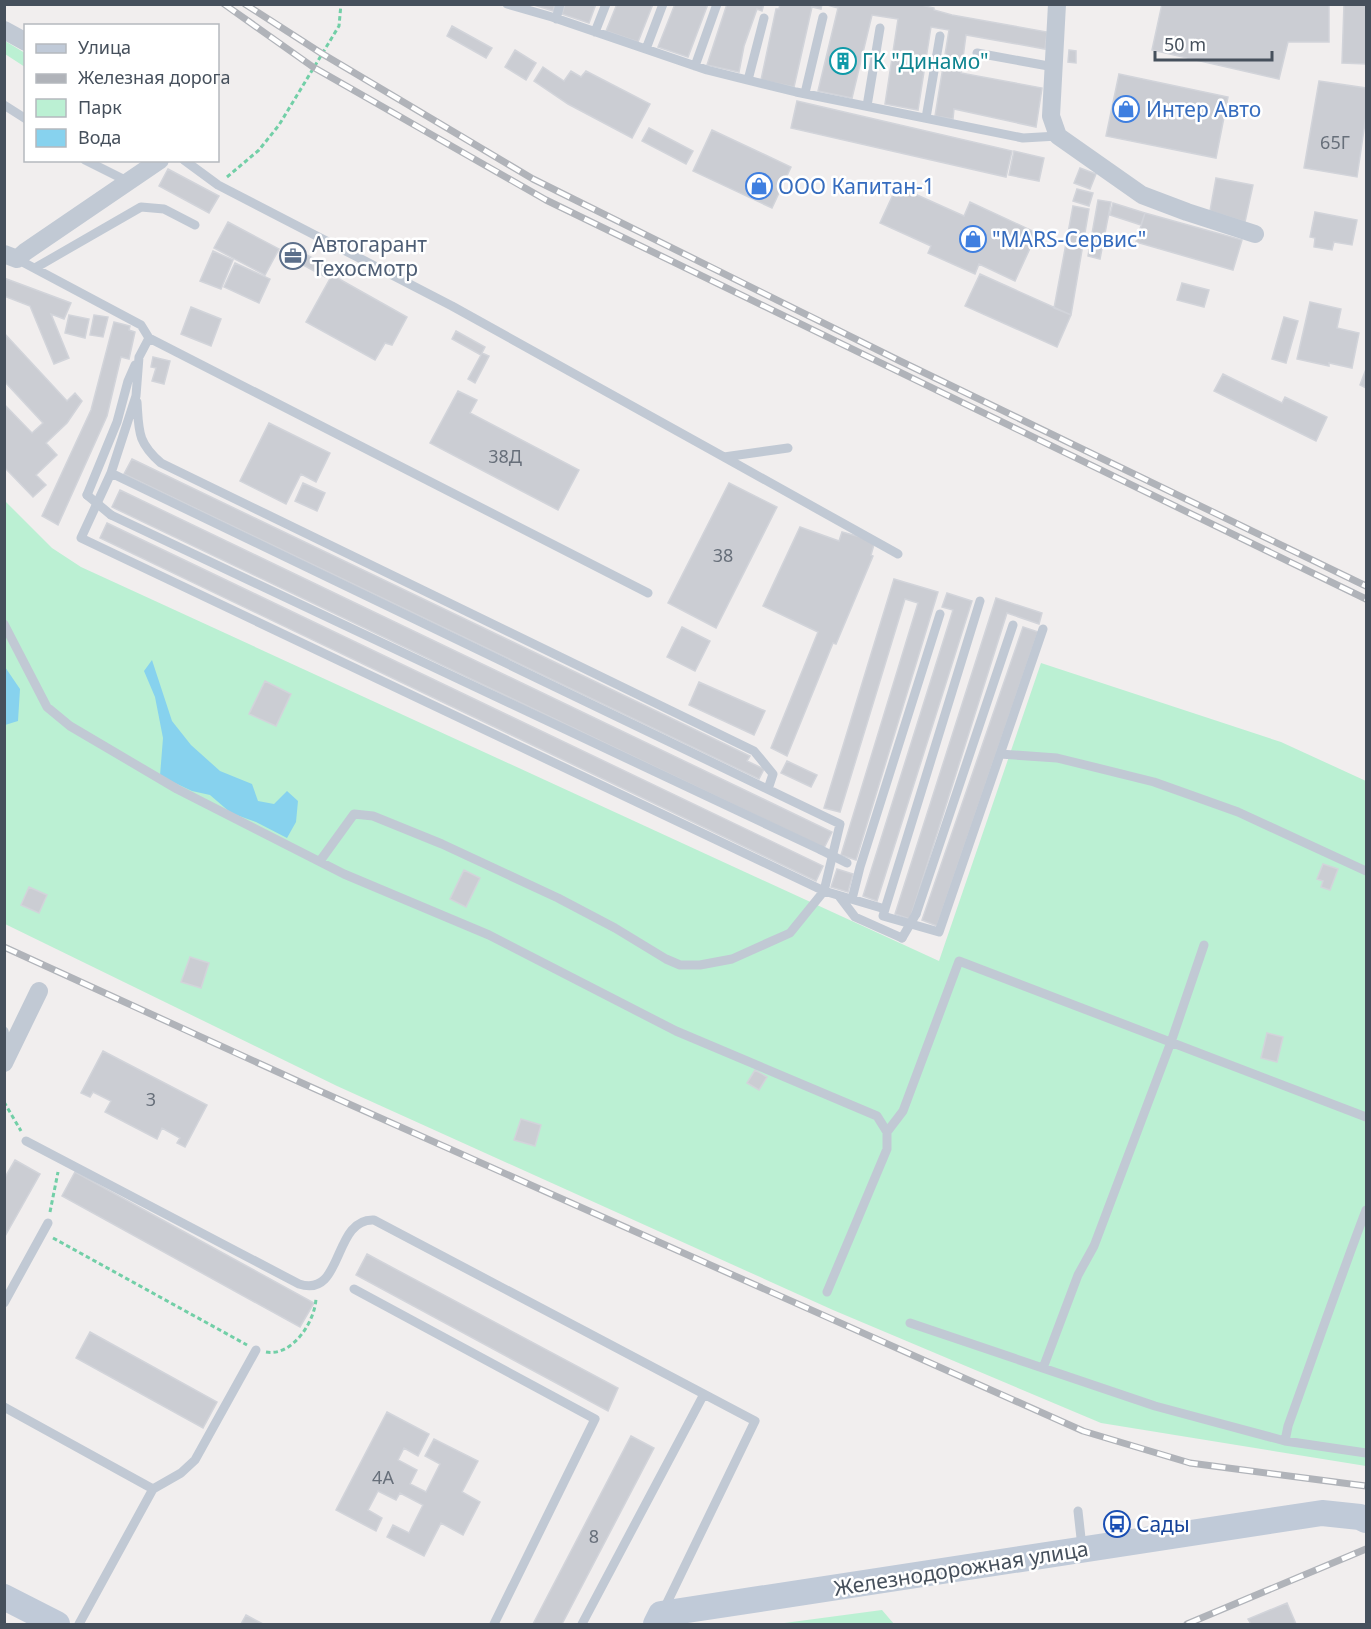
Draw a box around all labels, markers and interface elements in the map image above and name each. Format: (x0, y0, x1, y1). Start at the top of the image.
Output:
legend (24, 24, 219, 162)
scale bar (1155, 24, 1272, 62)
text: 50 m (1164, 32, 1206, 56)
text: Улица (78, 35, 131, 59)
building icon: ГК "Динамо" (828, 46, 858, 76)
place label: ГК "Динамо" (862, 47, 989, 75)
text: Железная дорога (78, 65, 230, 89)
shop icon: Интер Авто (1111, 94, 1141, 124)
text: Парк (78, 95, 122, 119)
place label: Интер Авто (1146, 95, 1261, 123)
text: Вода (78, 125, 121, 149)
house number: 65Г (1320, 130, 1350, 154)
shop icon: ООО Капитан-1 (744, 171, 774, 201)
place label: ООО Капитан-1 (778, 172, 935, 200)
shop icon: "MARS-Сервис" (958, 224, 988, 254)
place label: "MARS-Сервис" (992, 225, 1146, 253)
place label: Автогарант Техосмотр (312, 230, 427, 282)
office icon: Автогарант Техосмотр (278, 241, 308, 271)
house number: 38Д (488, 444, 522, 468)
house number: 38 (713, 543, 733, 567)
house number: 3 (146, 1087, 156, 1111)
house number: 4А (372, 1465, 394, 1489)
bus stop icon: Сады (1102, 1509, 1132, 1539)
place label: Сады (1136, 1510, 1190, 1538)
house number: 8 (589, 1524, 599, 1548)
street label: Железнодорожная улица (832, 1534, 1090, 1602)

